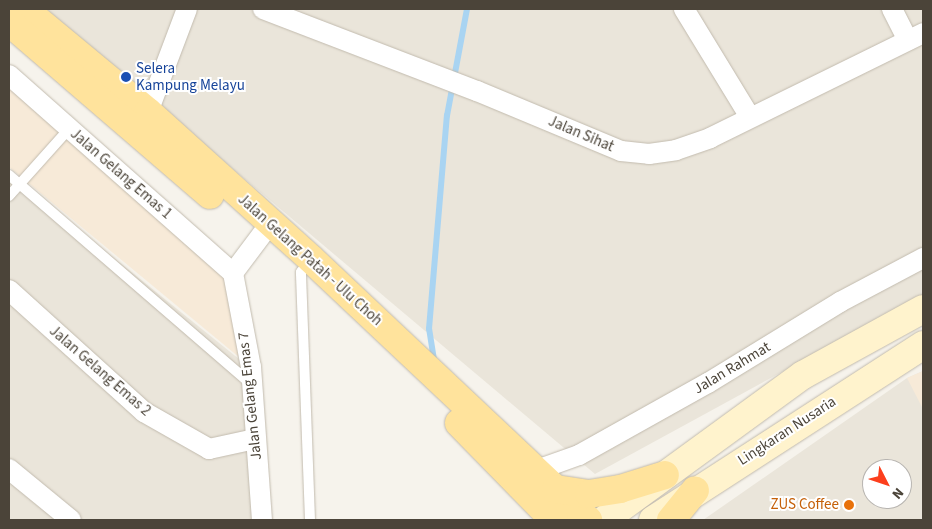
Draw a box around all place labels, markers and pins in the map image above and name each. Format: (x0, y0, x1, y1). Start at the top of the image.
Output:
place label: Selera Kampung Melayu (136, 59, 245, 94)
marker: Selera Kampung Melayu (120, 71, 132, 83)
place label: ZUS Coffee (770, 496, 839, 514)
marker: ZUS Coffee (843, 499, 855, 511)

